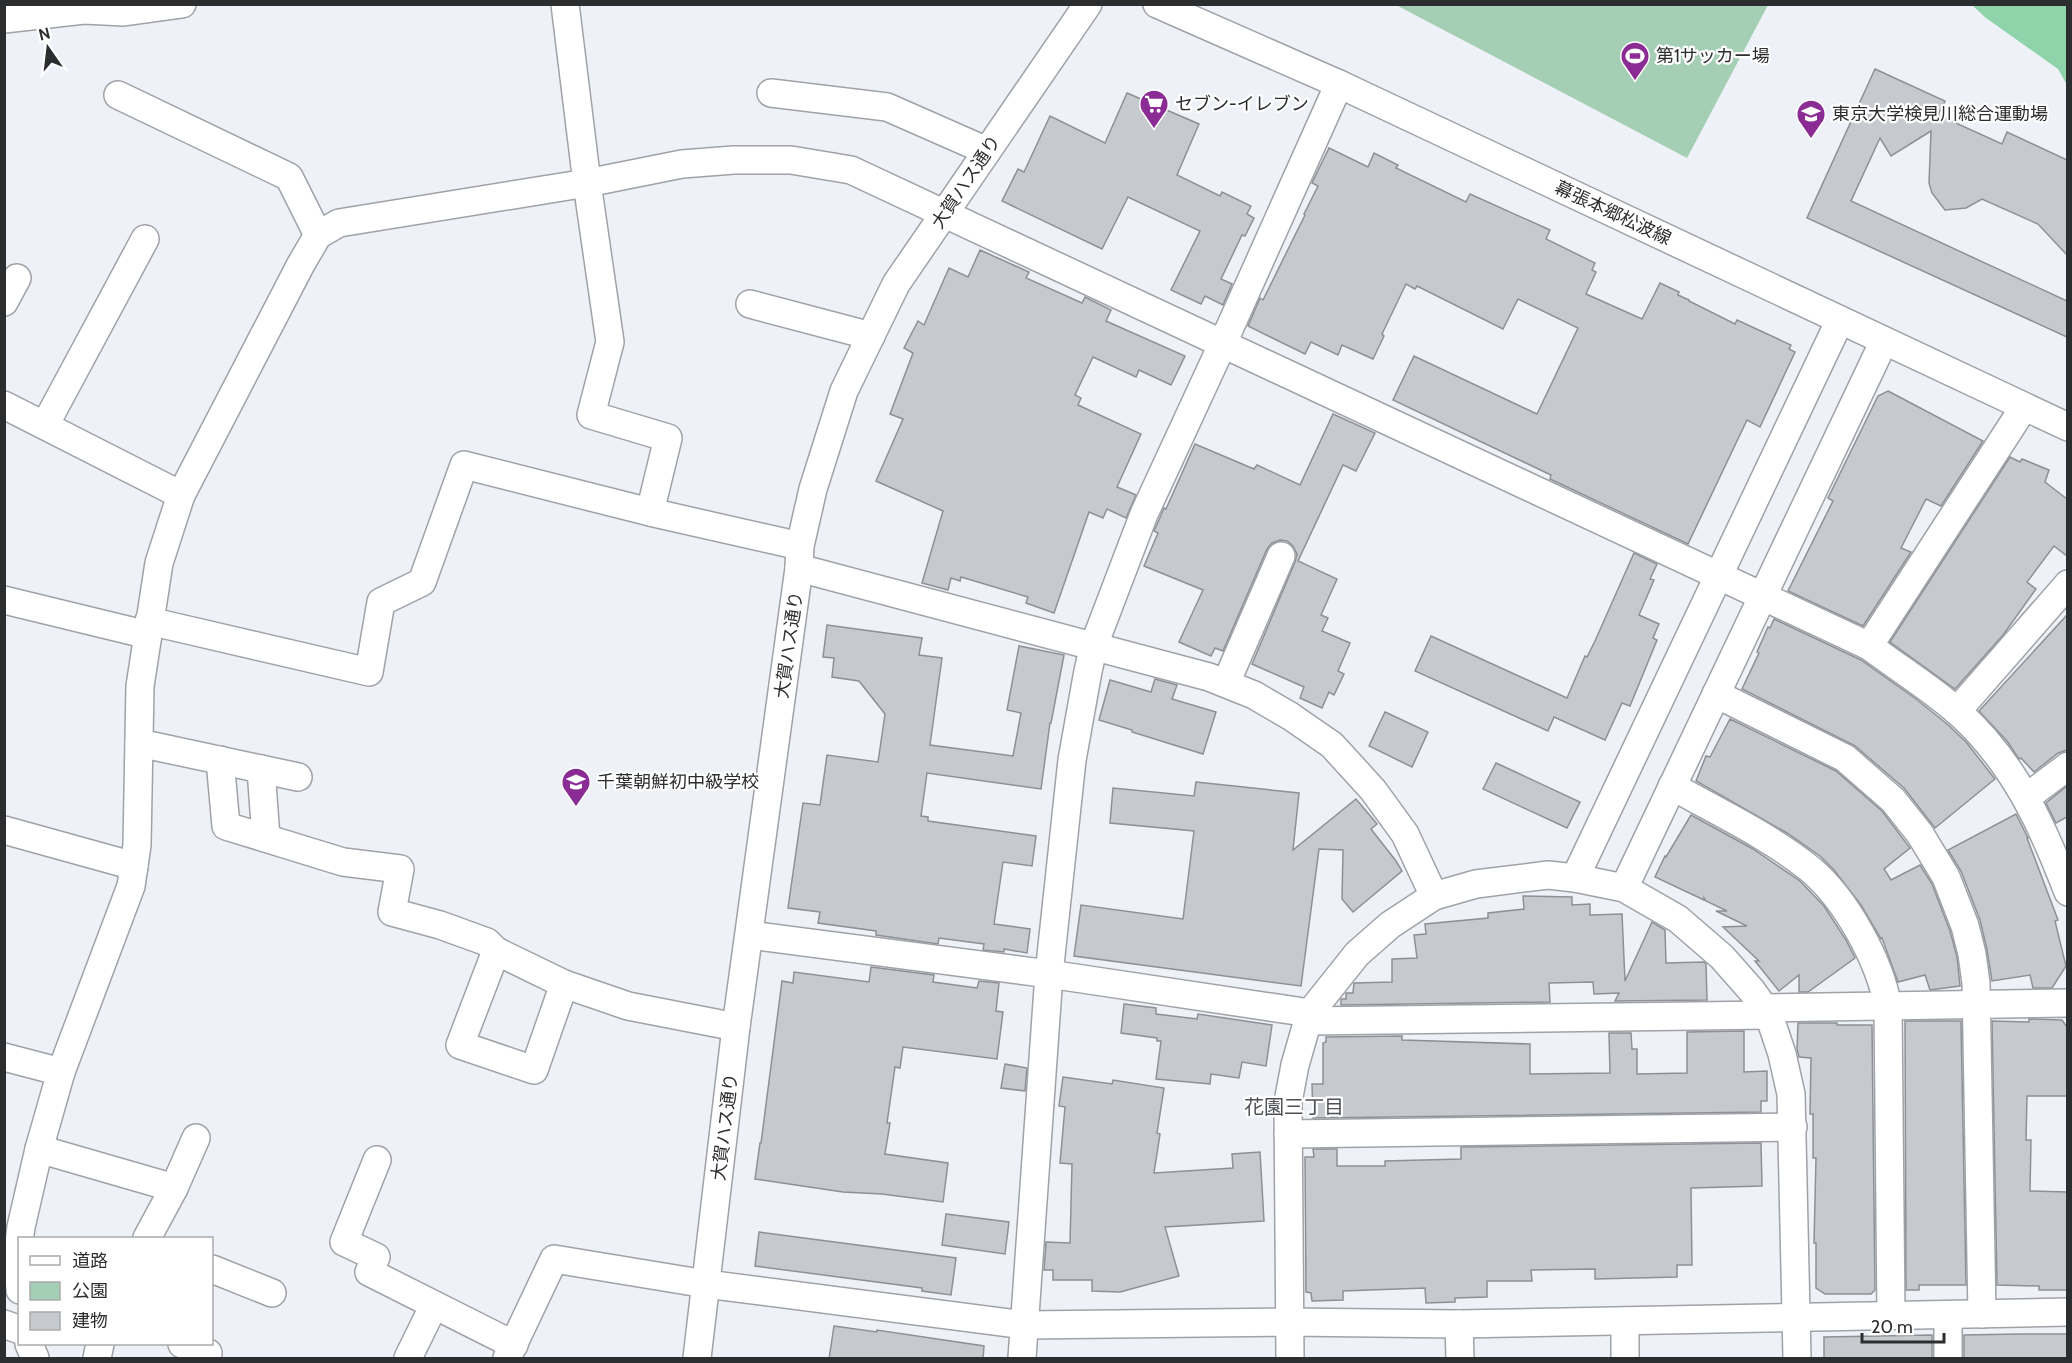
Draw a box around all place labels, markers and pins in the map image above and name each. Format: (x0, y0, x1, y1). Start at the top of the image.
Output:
sports icon: 第1サッカー場 (1619, 40, 1651, 82)
place label: 第1サッカー場 (1656, 45, 1770, 67)
supermarket icon: セブン-イレブン (1138, 88, 1170, 130)
place label: セブン-イレブン (1175, 93, 1309, 115)
school or university icon: 東京大学検見川総合運動場 (1795, 98, 1827, 140)
place label: 東京大学検見川総合運動場 (1832, 103, 2048, 125)
school or university icon: 千葉朝鮮初中級学校 (560, 766, 592, 808)
place label: 千葉朝鮮初中級学校 (597, 771, 759, 793)

